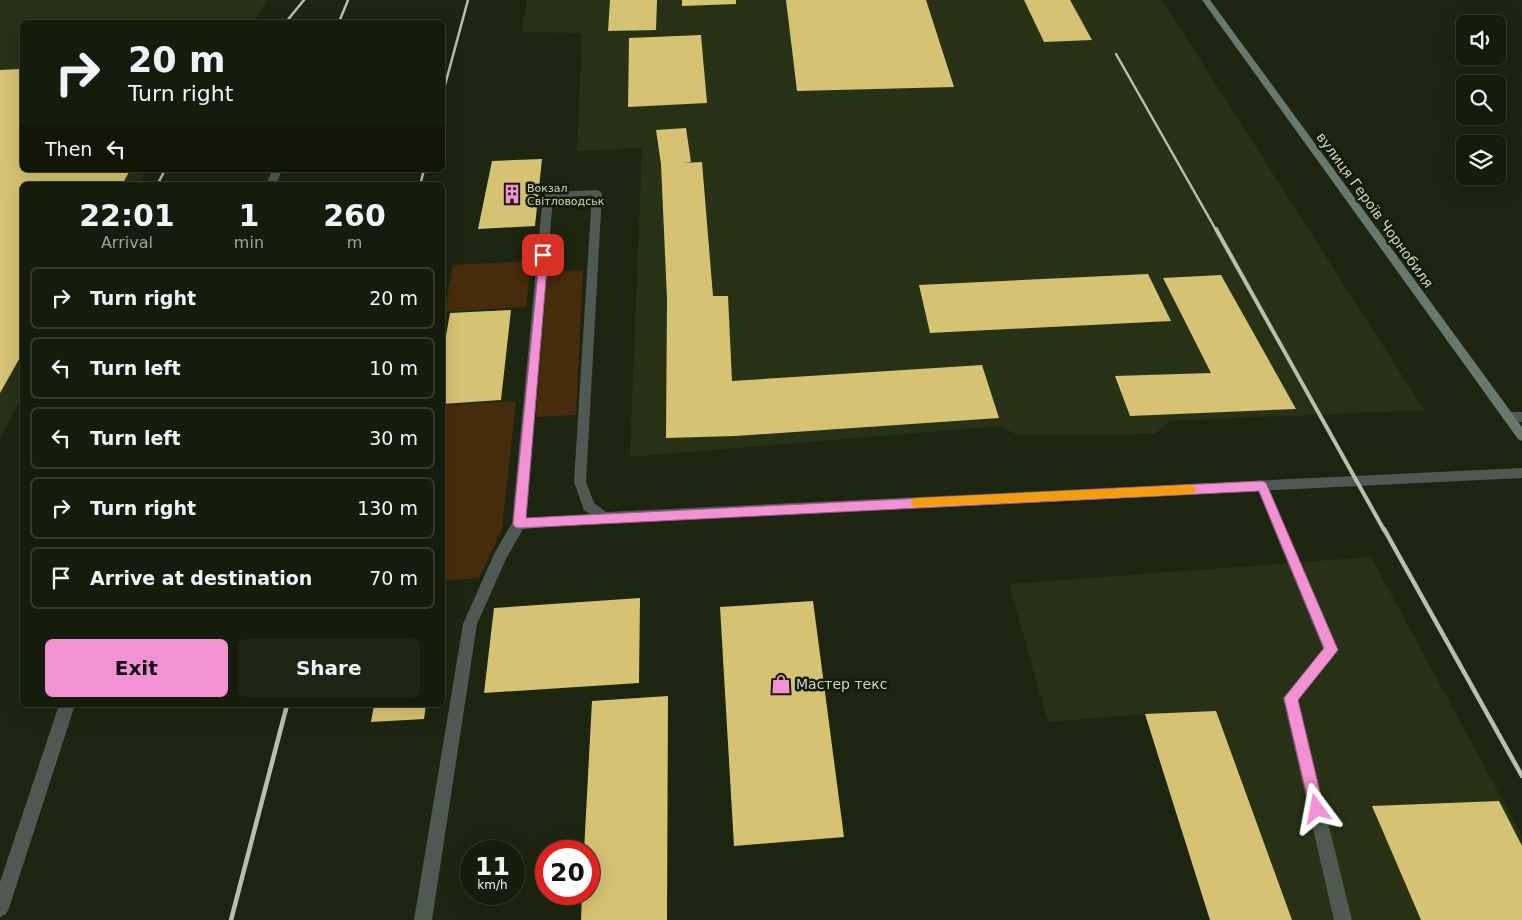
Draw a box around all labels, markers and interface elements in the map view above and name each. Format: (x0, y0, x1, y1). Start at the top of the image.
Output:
map controls (1456, 15, 1506, 185)
button: sound (1456, 15, 1506, 65)
icon: right (45, 40, 110, 105)
text: 20 m (128, 40, 225, 80)
button: search (1456, 75, 1506, 125)
text: Turn right (128, 81, 233, 106)
street label: вулиця Героїв Чорнобиля (1313, 129, 1437, 291)
icon: left (102, 135, 130, 163)
button: layers (1456, 135, 1506, 185)
text: Then (45, 138, 92, 160)
place label: Вокзал Світловодськ (527, 182, 605, 208)
building icon: Вокзал Світловодськ (501, 183, 523, 205)
text: 22:01 (79, 198, 175, 233)
text: 1 (238, 198, 259, 233)
text: 260 (323, 198, 386, 233)
text: Arrival (101, 233, 153, 252)
text: min (234, 233, 264, 252)
text: m (347, 233, 362, 252)
pin (522, 234, 564, 276)
icon: arrive (529, 241, 557, 269)
icon: right (47, 284, 75, 312)
text: Turn right (90, 287, 196, 309)
text: 20 m (369, 287, 418, 309)
icon: left (47, 354, 75, 382)
text: Turn left (90, 357, 181, 379)
text: 10 m (369, 357, 418, 379)
icon: left (47, 424, 75, 452)
text: Turn left (90, 427, 181, 449)
text: 30 m (369, 427, 418, 449)
icon: right (47, 494, 75, 522)
text: Turn right (90, 497, 196, 519)
text: 130 m (357, 497, 418, 519)
icon: arrive (47, 564, 75, 592)
text: Arrive at destination (90, 567, 312, 589)
text: 70 m (369, 567, 418, 589)
button: Exit (45, 639, 228, 697)
button: Share (238, 639, 420, 697)
shop icon: Мастер текс (770, 673, 792, 695)
place label: Мастер текс (796, 676, 887, 692)
position arrow (1290, 782, 1342, 834)
speed limit sign: 20 (535, 840, 600, 905)
text: 11 (475, 852, 510, 881)
text: km/h (477, 878, 508, 892)

